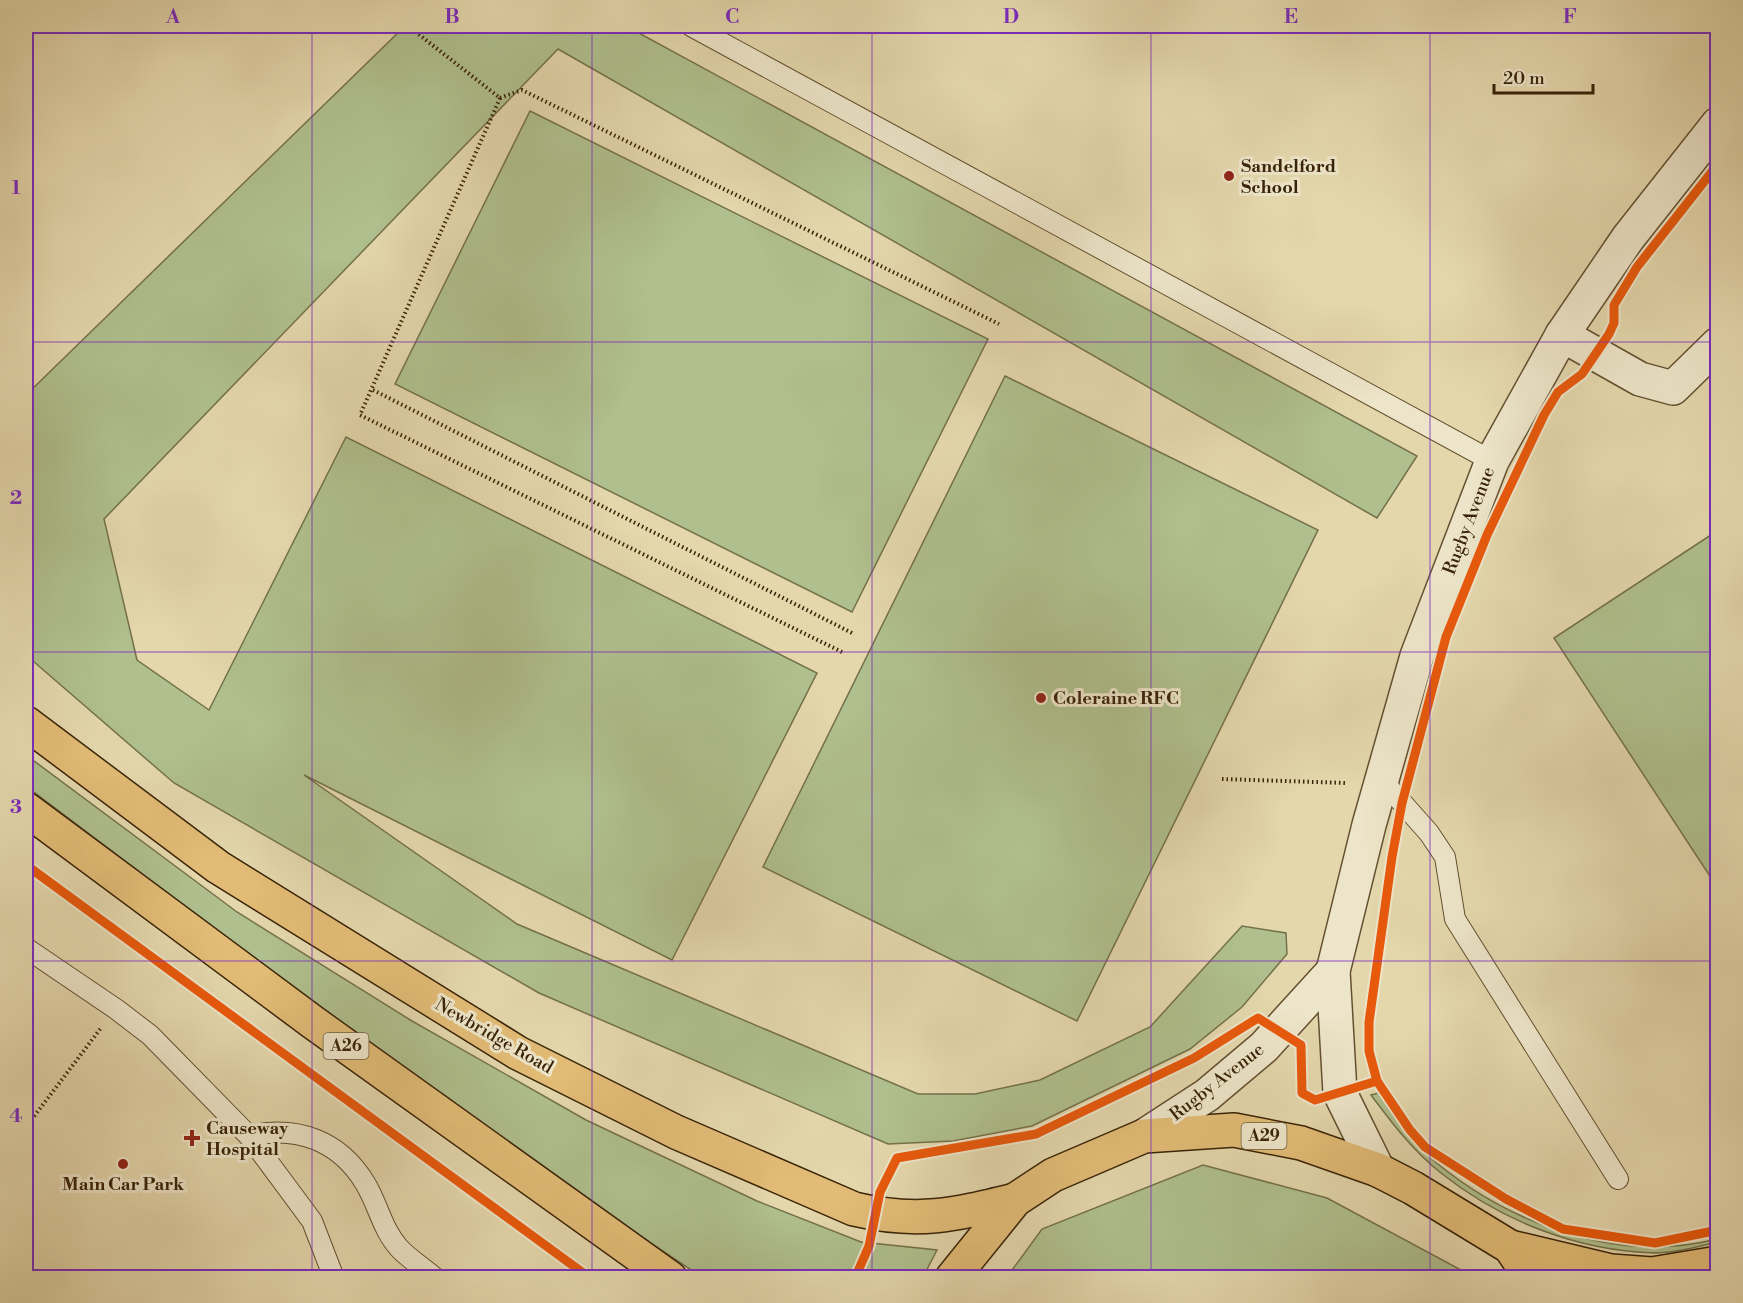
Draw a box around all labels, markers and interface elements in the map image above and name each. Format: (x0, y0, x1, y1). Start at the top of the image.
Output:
text: A (165, 5, 181, 30)
text: B (444, 5, 460, 30)
text: C (725, 5, 739, 30)
text: D (1003, 5, 1019, 30)
text: E (1284, 5, 1298, 30)
text: F (1563, 5, 1577, 30)
scale bar (1494, 57, 1593, 95)
text: 20 m (1503, 67, 1545, 90)
place label: Sandelford School (1241, 155, 1336, 199)
marker: Sandelford School (1222, 169, 1236, 183)
text: 1 (11, 176, 21, 201)
street label: Rugby Avenue (1438, 464, 1500, 578)
text: 2 (10, 486, 22, 511)
place label: Coleraine RFC (1053, 687, 1179, 710)
marker: Coleraine RFC (1034, 691, 1048, 705)
text: 3 (10, 795, 22, 820)
street label: Newbridge Road (431, 993, 558, 1080)
road number: A26 (324, 1033, 368, 1059)
street label: Rugby Avenue (1165, 1038, 1269, 1126)
text: 4 (9, 1104, 23, 1129)
place label: Causeway Hospital (206, 1117, 289, 1161)
road number: A29 (1242, 1123, 1286, 1149)
marker: Causeway Hospital (183, 1129, 201, 1147)
marker: Main Car Park (116, 1157, 130, 1171)
place label: Main Car Park (62, 1173, 185, 1196)

